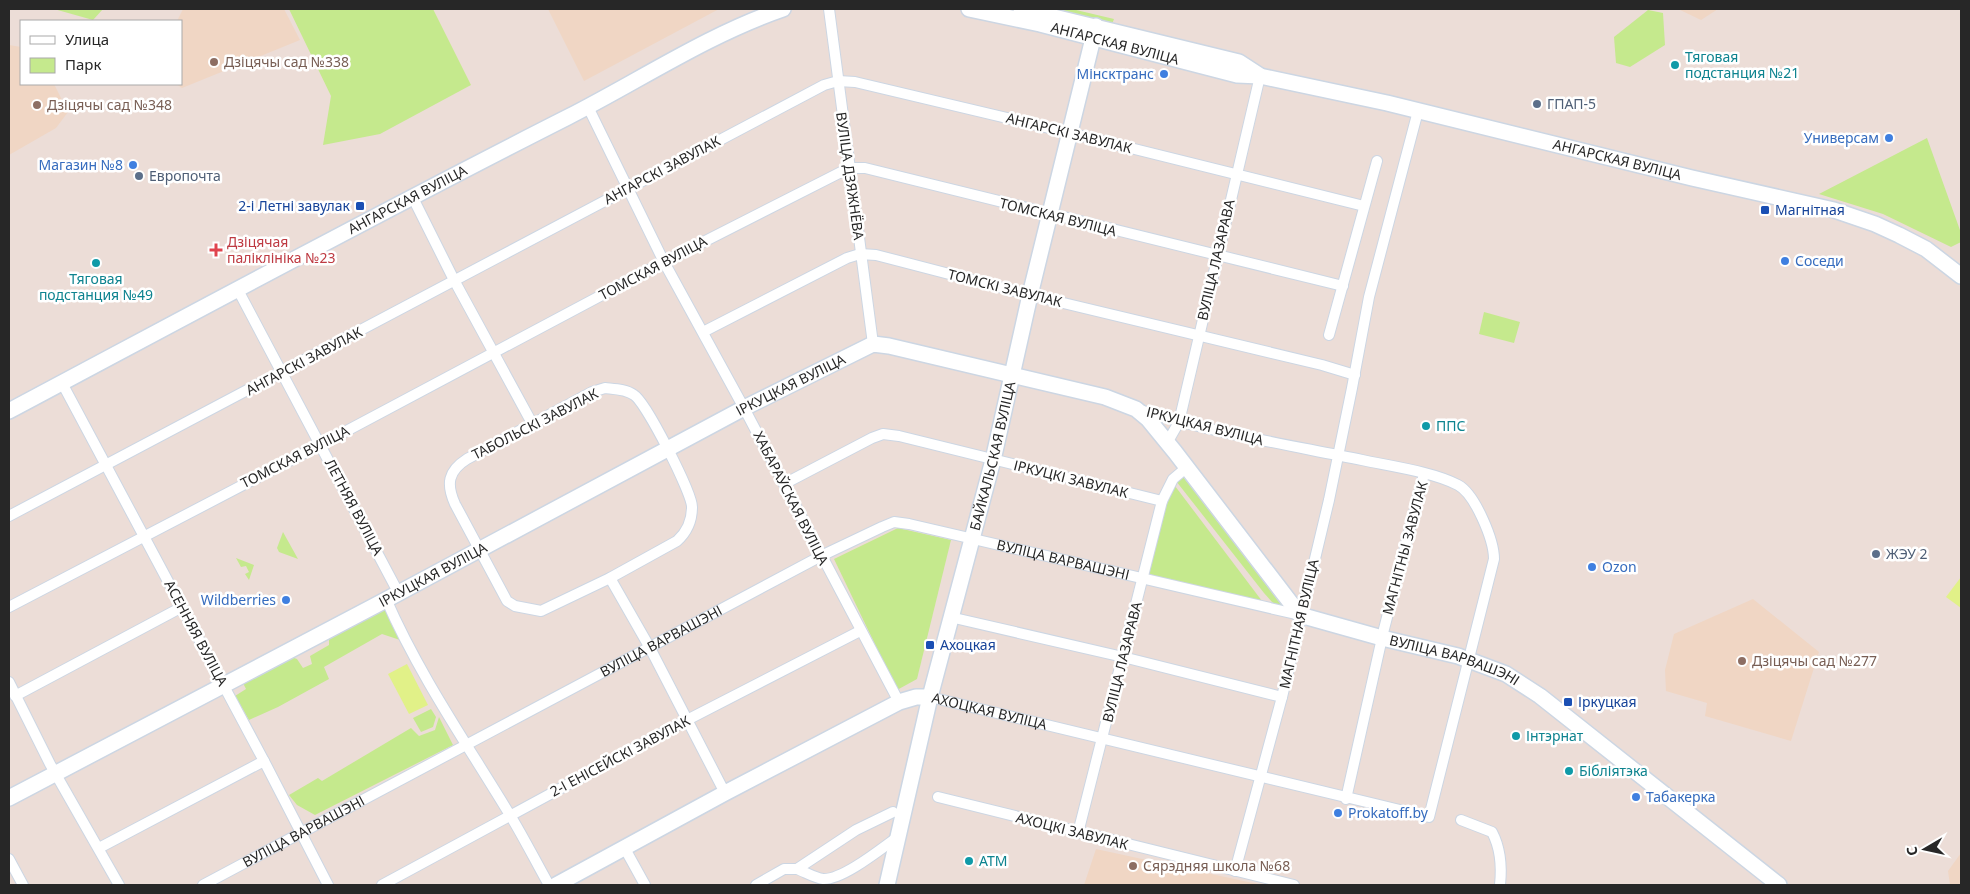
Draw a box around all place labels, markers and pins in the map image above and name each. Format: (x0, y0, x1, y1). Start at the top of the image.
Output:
place label: Тяговая подстанция №21 (1685, 47, 1799, 82)
place label: Дзіцячы сад №338 (224, 52, 349, 71)
marker: Дзіцячы сад №338 (208, 56, 220, 68)
marker: Тяговая подстанция №21 (1669, 59, 1681, 71)
place label: Мінсктранс (1076, 64, 1154, 83)
marker: Мінсктранс (1158, 68, 1170, 80)
place label: ГПАП-5 (1547, 94, 1596, 113)
place label: Дзіцячы сад №348 (47, 95, 172, 114)
marker: ГПАП-5 (1531, 98, 1543, 110)
marker: Дзіцячы сад №348 (31, 99, 43, 111)
place label: Универсам (1804, 128, 1879, 147)
marker: Универсам (1883, 132, 1895, 144)
place label: Магазин №8 (39, 155, 123, 174)
marker: Магазин №8 (127, 159, 139, 171)
place label: Европочта (149, 166, 221, 185)
marker: Европочта (133, 170, 145, 182)
place label: 2-і Летні завулак (238, 196, 351, 215)
marker: 2-і Летні завулак (354, 200, 366, 212)
place label: Магнітная (1775, 200, 1845, 219)
marker: Магнітная (1759, 204, 1771, 216)
place label: Дзіцячая паліклініка №23 (227, 232, 335, 267)
marker: Дзіцячая паліклініка №23 (209, 243, 223, 257)
place label: Соседи (1795, 251, 1844, 270)
marker: Соседи (1779, 255, 1791, 267)
marker: Тяговая подстанция №49 (90, 257, 102, 269)
place label: Тяговая подстанция №49 (39, 269, 153, 304)
place label: ППС (1436, 416, 1466, 435)
marker: ППС (1420, 420, 1432, 432)
place label: ЖЭУ 2 (1886, 544, 1927, 563)
marker: ЖЭУ 2 (1870, 548, 1882, 560)
place label: Ozon (1602, 557, 1637, 576)
marker: Ozon (1586, 561, 1598, 573)
place label: Wildberries (201, 590, 276, 609)
marker: Wildberries (280, 594, 292, 606)
place label: Ахоцкая (940, 635, 996, 654)
marker: Ахоцкая (924, 639, 936, 651)
place label: Дзіцячы сад №277 (1752, 651, 1877, 670)
marker: Дзіцячы сад №277 (1736, 655, 1748, 667)
place label: Іркуцкая (1578, 692, 1637, 711)
marker: Іркуцкая (1562, 696, 1574, 708)
place label: Інтэрнат (1526, 726, 1584, 745)
marker: Інтэрнат (1510, 730, 1522, 742)
place label: Бібліятэка (1579, 761, 1648, 780)
marker: Бібліятэка (1563, 765, 1575, 777)
place label: Табакерка (1646, 787, 1715, 806)
marker: Табакерка (1630, 791, 1642, 803)
place label: Prokatoff.by (1348, 803, 1429, 822)
marker: Prokatoff.by (1332, 807, 1344, 819)
place label: АТМ (979, 851, 1007, 870)
marker: АТМ (963, 855, 975, 867)
place label: Сярэдняя школа №68 (1143, 856, 1290, 875)
marker: Сярэдняя школа №68 (1127, 860, 1139, 872)

